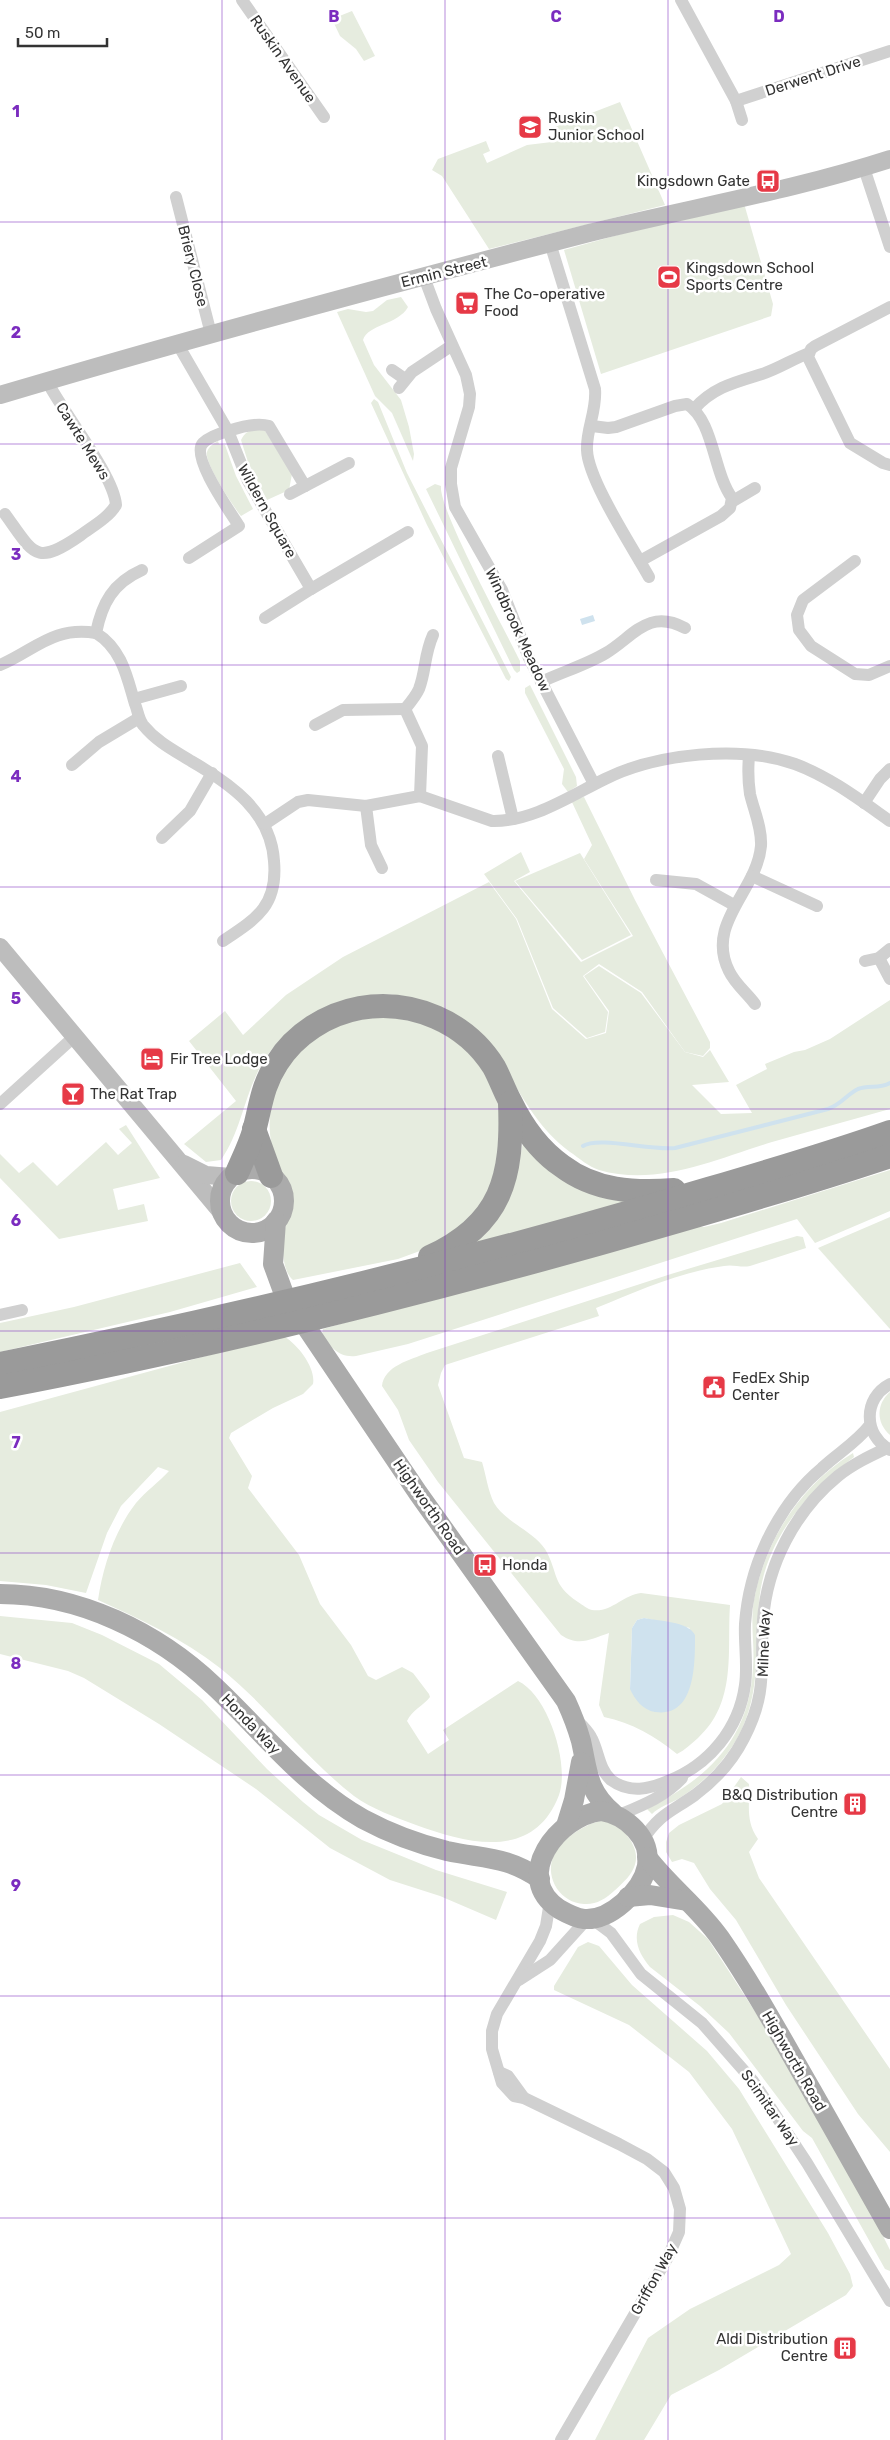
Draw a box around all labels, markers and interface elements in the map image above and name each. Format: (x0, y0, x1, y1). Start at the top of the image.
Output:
text: B (328, 7, 340, 26)
text: C (550, 7, 562, 26)
text: D (773, 7, 785, 26)
street label: Ruskin Avenue (246, 12, 320, 106)
scale bar (18, 15, 106, 47)
text: 50 m (25, 24, 60, 42)
street label: Derwent Drive (763, 52, 863, 100)
text: 1 (12, 102, 20, 121)
place label: Ruskin Junior School (548, 109, 644, 144)
school or university icon: Ruskin Junior School (517, 114, 543, 140)
bus stop icon: Kingsdown Gate (755, 168, 781, 194)
place label: Kingsdown Gate (637, 172, 750, 190)
street label: Briery Close (174, 223, 212, 309)
street label: Ermin Street (399, 253, 489, 291)
place label: Kingsdown School Sports Centre (686, 259, 814, 294)
sports icon: Kingsdown School Sports Centre (656, 264, 682, 290)
place label: The Co-operative Food (484, 285, 605, 320)
supermarket icon: The Co-operative Food (454, 290, 480, 316)
text: 2 (11, 323, 21, 342)
street label: Cawte Mews (52, 399, 114, 483)
street label: Wildern Square (234, 461, 300, 561)
text: 3 (11, 545, 21, 564)
street label: Windbrook Meadow (481, 565, 555, 695)
text: 4 (11, 767, 22, 786)
text: 5 (11, 989, 21, 1008)
hotel icon: Fir Tree Lodge (139, 1046, 165, 1072)
place label: Fir Tree Lodge (170, 1050, 268, 1068)
bar icon: The Rat Trap (60, 1081, 86, 1107)
place label: The Rat Trap (90, 1085, 177, 1103)
text: 6 (11, 1211, 21, 1230)
place label: FedEx Ship Center (732, 1369, 810, 1404)
public building icon: FedEx Ship Center (701, 1374, 727, 1400)
text: 7 (11, 1433, 21, 1452)
street label: Highworth Road (389, 1456, 469, 1558)
bus stop icon: Honda (472, 1552, 498, 1578)
place label: Honda (502, 1556, 548, 1574)
street label: Milne Way (754, 1609, 774, 1677)
text: 8 (11, 1654, 22, 1673)
street label: Honda Way (218, 1690, 284, 1758)
place label: B&Q Distribution Centre (722, 1786, 838, 1821)
building icon: B&Q Distribution Centre (842, 1791, 868, 1817)
text: 9 (11, 1876, 21, 1895)
street label: Highworth Road (758, 2008, 830, 2114)
street label: Scimitar Way (737, 2066, 803, 2150)
street label: Griffon Way (627, 2240, 681, 2318)
place label: Aldi Distribution Centre (716, 2330, 828, 2365)
building icon: Aldi Distribution Centre (832, 2335, 858, 2361)

